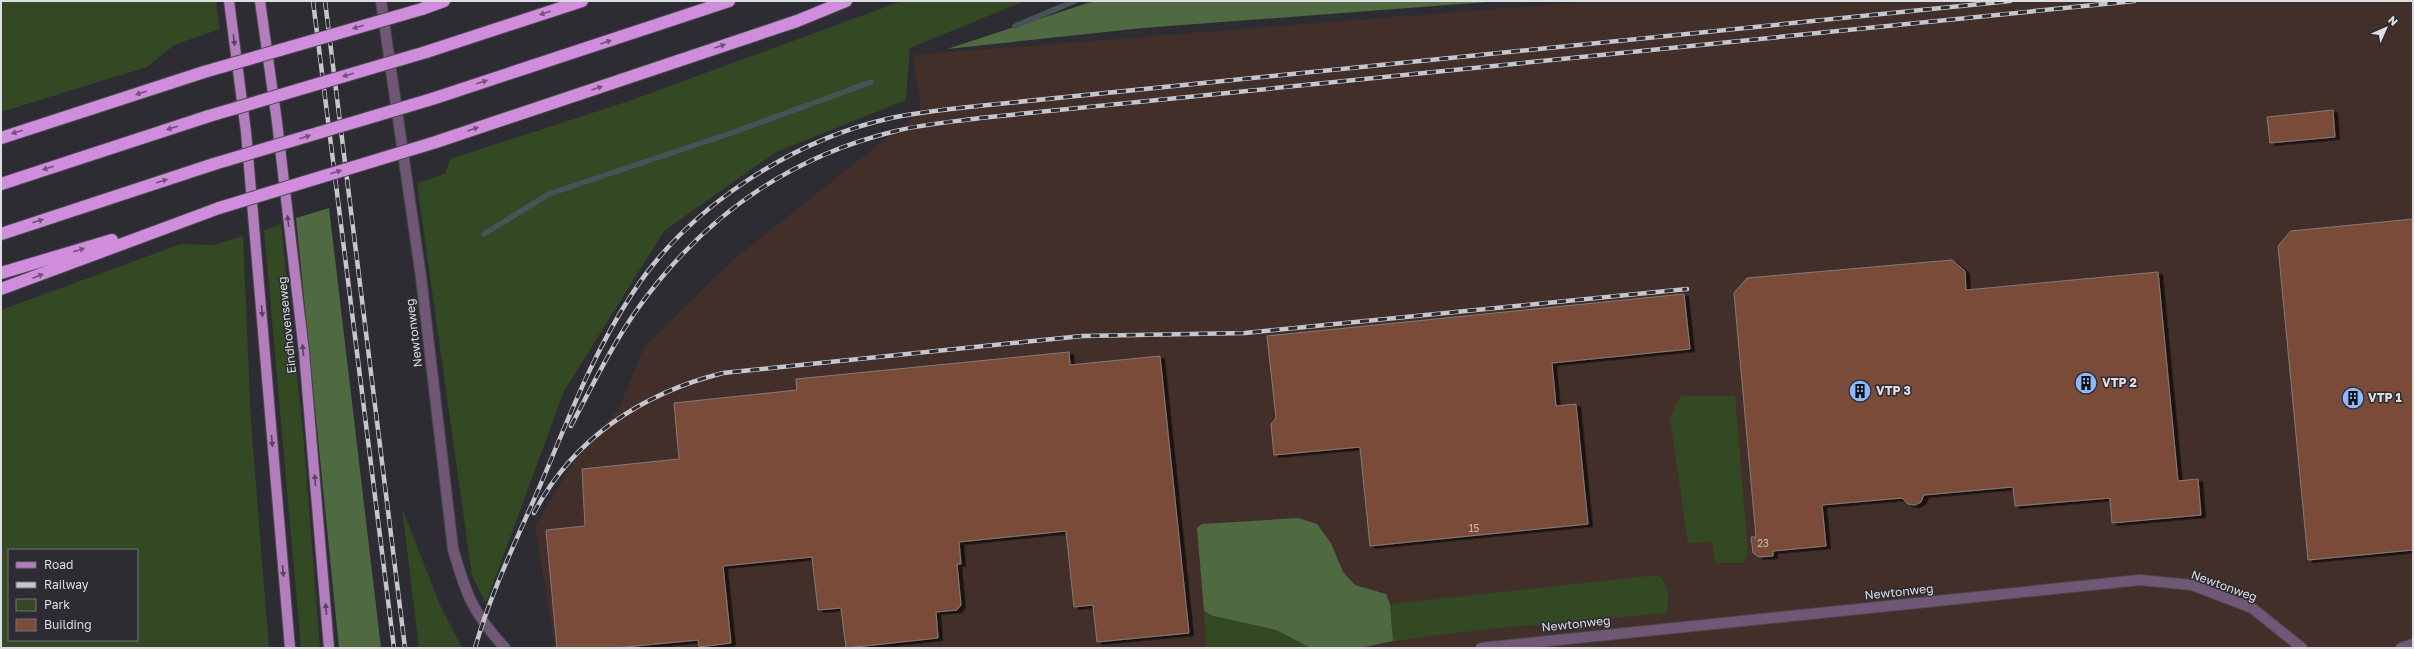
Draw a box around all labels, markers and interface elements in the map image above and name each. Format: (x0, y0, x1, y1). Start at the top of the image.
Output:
north arrow (2366, 8, 2406, 48)
one-way arrow (539, 10, 551, 16)
text: N (2386, 13, 2401, 28)
one-way arrow (351, 24, 363, 30)
one-way arrow (231, 34, 237, 46)
one-way arrow (600, 39, 612, 45)
one-way arrow (714, 43, 726, 49)
one-way arrow (342, 72, 354, 78)
one-way arrow (476, 79, 488, 85)
one-way arrow (591, 85, 603, 91)
one-way arrow (134, 90, 146, 96)
one-way arrow (165, 125, 177, 131)
one-way arrow (468, 126, 480, 132)
one-way arrow (10, 130, 22, 136)
one-way arrow (299, 134, 311, 140)
one-way arrow (42, 166, 54, 172)
one-way arrow (331, 169, 343, 175)
one-way arrow (156, 178, 168, 184)
one-way arrow (285, 215, 292, 227)
one-way arrow (32, 218, 44, 224)
one-way arrow (73, 247, 85, 253)
one-way arrow (32, 272, 44, 278)
street label: Eindhovenseweg (274, 276, 299, 374)
street label: Newtonweg (402, 298, 425, 368)
one-way arrow (258, 305, 265, 317)
one-way arrow (300, 344, 307, 356)
building icon: VTP 2 (2073, 370, 2099, 396)
place label: VTP 2 (2102, 375, 2137, 390)
building icon: VTP 3 (1847, 378, 1873, 404)
place label: VTP 3 (1876, 383, 1911, 398)
building icon: VTP 1 (2340, 385, 2366, 411)
place label: VTP 1 (2368, 390, 2402, 405)
one-way arrow (269, 435, 276, 447)
one-way arrow (311, 474, 318, 486)
house number: 15 (1469, 522, 1480, 534)
house number: 23 (1757, 537, 1769, 549)
legend (8, 549, 138, 641)
text: Road (44, 557, 73, 572)
one-way arrow (280, 565, 287, 577)
street label: Newtonweg (2189, 567, 2259, 604)
text: Railway (44, 577, 89, 592)
street label: Newtonweg (1864, 580, 1934, 603)
text: Park (44, 597, 70, 612)
one-way arrow (322, 603, 329, 615)
street label: Newtonweg (1541, 612, 1611, 635)
text: Building (44, 617, 92, 632)

